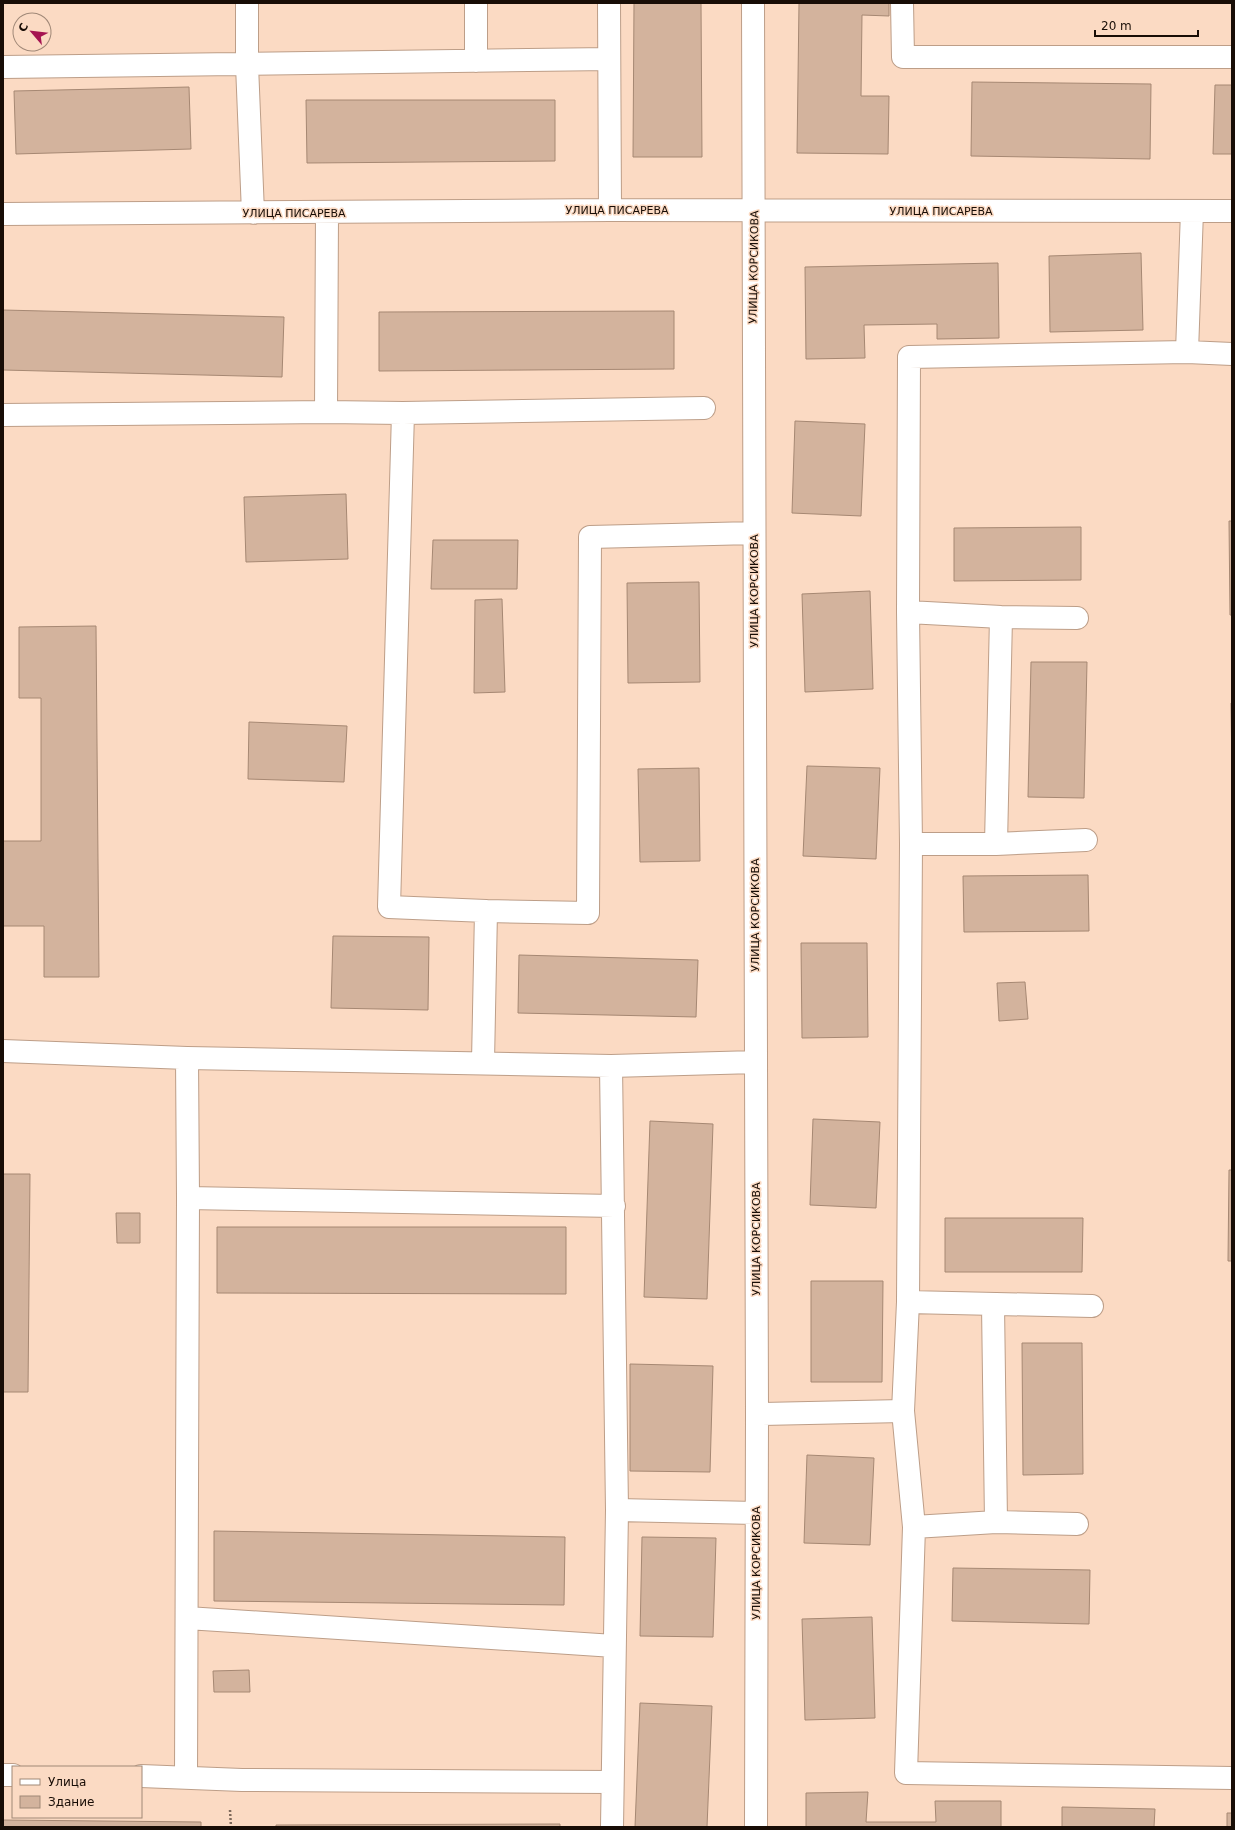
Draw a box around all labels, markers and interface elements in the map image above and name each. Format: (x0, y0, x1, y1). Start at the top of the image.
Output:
north arrow (12, 12, 52, 52)
scale bar (1095, 12, 1198, 38)
text: 20 m (1101, 19, 1132, 33)
text: С (16, 21, 31, 34)
street label: УЛИЦА ПИСАРЕВА (565, 204, 669, 217)
street label: УЛИЦА ПИСАРЕВА (889, 205, 993, 218)
street label: УЛИЦА ПИСАРЕВА (242, 207, 346, 220)
street label: УЛИЦА КОРСИКОВА (747, 210, 761, 324)
street label: УЛИЦА КОРСИКОВА (748, 534, 761, 648)
street label: УЛИЦА КОРСИКОВА (749, 858, 762, 972)
street label: УЛИЦА КОРСИКОВА (750, 1182, 763, 1296)
street label: УЛИЦА КОРСИКОВА (750, 1506, 763, 1620)
legend (12, 1766, 142, 1818)
text: Улица (48, 1775, 86, 1789)
text: Здание (48, 1795, 94, 1809)

